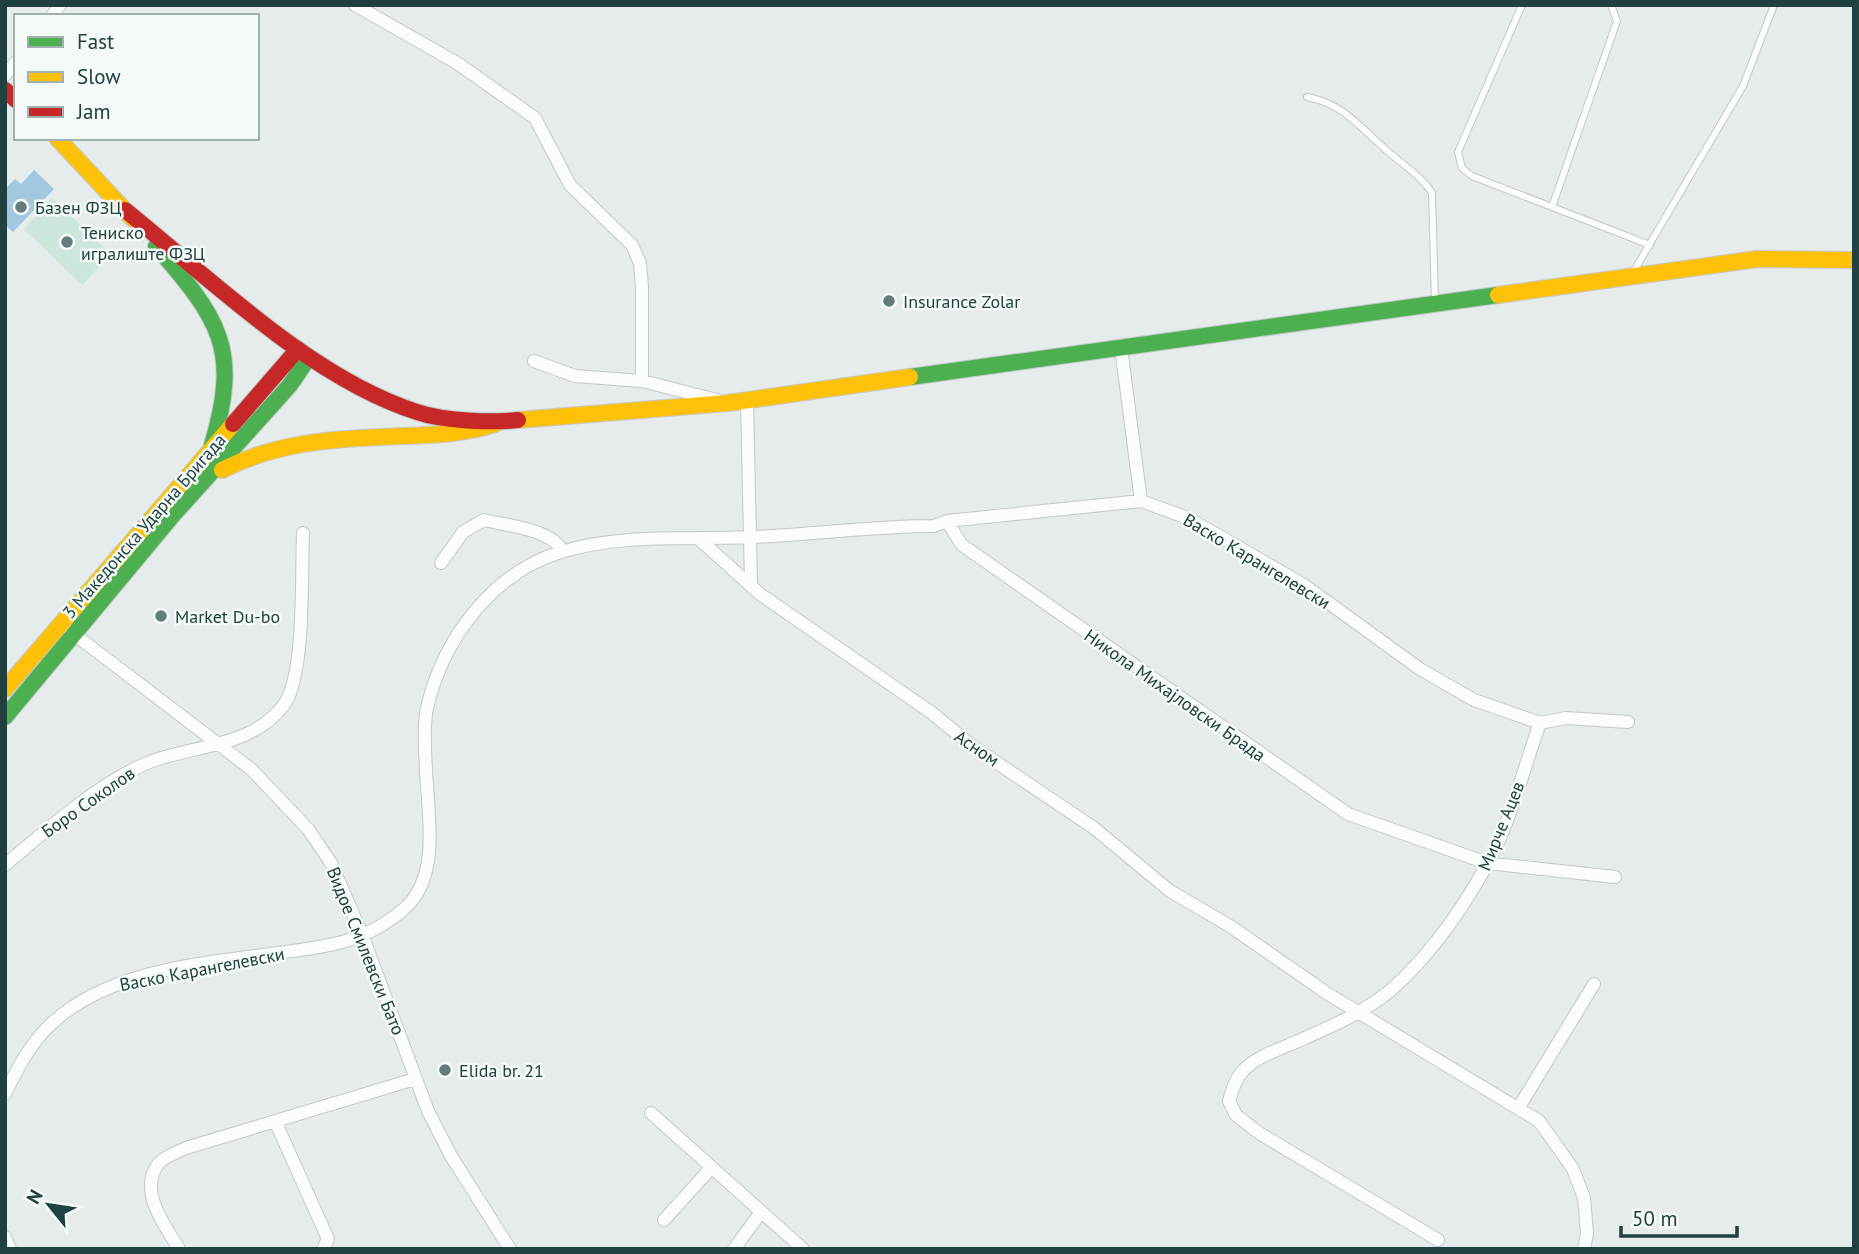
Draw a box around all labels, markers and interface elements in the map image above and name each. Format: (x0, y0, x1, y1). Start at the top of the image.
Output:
legend (14, 14, 259, 140)
text: Fast (77, 28, 114, 55)
text: Slow (77, 63, 121, 90)
text: Jam (76, 98, 111, 125)
place label: Базен ФЗЦ (35, 196, 122, 219)
marker: Базен ФЗЦ (13, 199, 29, 215)
place label: Тениско игралиште ФЗЦ (81, 221, 205, 265)
marker: Тениско игралиште ФЗЦ (59, 234, 75, 250)
place label: Insurance Zolar (903, 290, 1020, 313)
marker: Insurance Zolar (881, 293, 897, 309)
street label: 3 Македонска Ударна Бригада (57, 429, 231, 623)
street label: Васко Карангелевски (1179, 508, 1335, 614)
place label: Market Du-bo (175, 605, 280, 628)
marker: Market Du-bo (153, 608, 169, 624)
street label: Никола Михајловски Брада (1080, 624, 1270, 766)
street label: Асном (950, 725, 1004, 771)
street label: Боро Соколов (37, 761, 139, 843)
street label: Мирче Ацев (1473, 778, 1529, 874)
street label: Видое Смилевски Бато (322, 864, 410, 1038)
street label: Васко Карангелевски (118, 942, 286, 996)
place label: Elida br. 21 (459, 1059, 544, 1082)
marker: Elida br. 21 (437, 1062, 453, 1078)
north arrow (14, 1170, 84, 1240)
text: N (21, 1185, 48, 1208)
scale bar (1621, 1194, 1736, 1238)
text: 50 m (1632, 1205, 1678, 1232)

